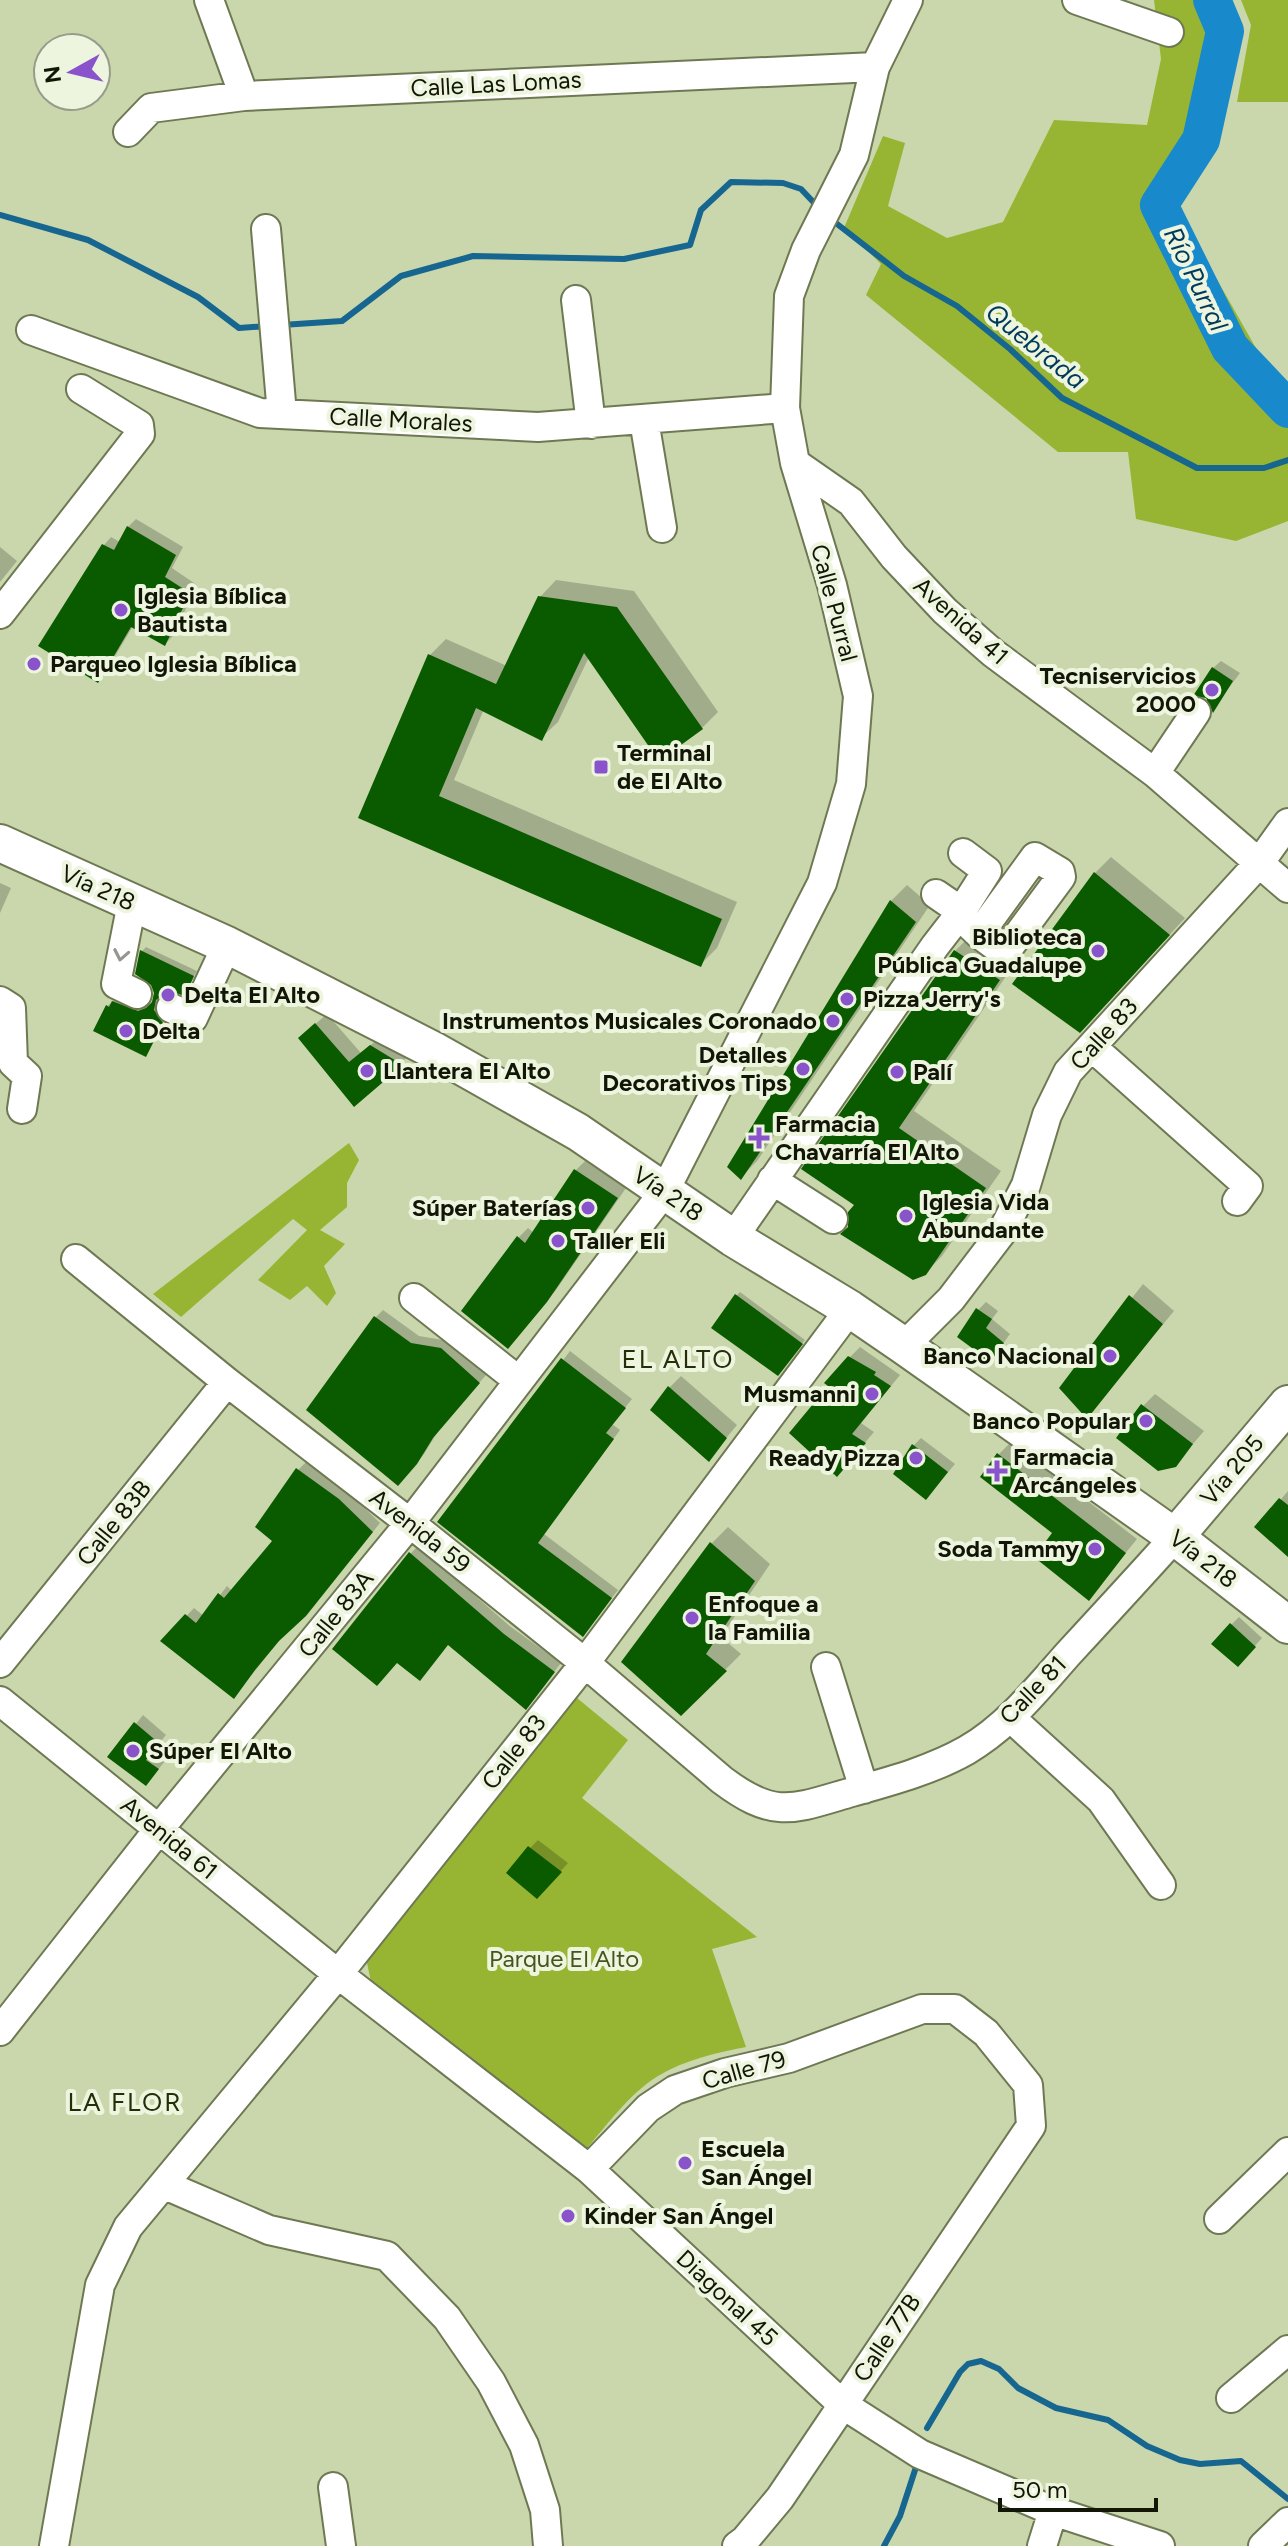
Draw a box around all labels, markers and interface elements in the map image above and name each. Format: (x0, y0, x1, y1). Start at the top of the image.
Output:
north arrow (32, 32, 112, 112)
text: N (38, 64, 67, 85)
street label: Calle Las Lomas (410, 65, 582, 102)
water label: Río Purral (1157, 222, 1235, 337)
water label: Quebrada (980, 296, 1092, 396)
street label: Calle Morales (329, 401, 473, 438)
street label: Calle Purral (805, 541, 864, 665)
street label: Avenida 41 (908, 571, 1015, 671)
place label: Iglesia Bíblica Bautista (137, 581, 287, 638)
marker: Iglesia Bíblica Bautista (112, 601, 130, 619)
place label: Parqueo Iglesia Bíblica (50, 649, 297, 678)
marker: Parqueo Iglesia Bíblica (25, 655, 43, 673)
place label: Tecniservicios 2000 (1040, 661, 1196, 718)
marker: Tecniservicios 2000 (1203, 681, 1221, 699)
place label: Terminal de El Alto (617, 738, 723, 795)
marker: Terminal de El Alto (592, 758, 610, 776)
street label: Vía 218 (56, 858, 140, 917)
place label: Biblioteca Pública Guadalupe (877, 922, 1082, 979)
marker: Biblioteca Pública Guadalupe (1089, 942, 1107, 960)
one-way arrow (114, 949, 131, 962)
place label: Delta El Alto (184, 980, 320, 1009)
place label: Pizza Jerry's (863, 984, 1001, 1013)
marker: Delta El Alto (159, 986, 177, 1004)
marker: Pizza Jerry's (838, 990, 856, 1008)
street label: Calle 83 (1064, 992, 1143, 1076)
place label: Instrumentos Musicales Coronado (442, 1006, 817, 1035)
marker: Instrumentos Musicales Coronado (824, 1012, 842, 1030)
place label: Delta (142, 1016, 200, 1045)
marker: Delta (117, 1022, 135, 1040)
place label: Detalles Decorativos Tips (602, 1040, 787, 1097)
place label: Llantera El Alto (383, 1056, 551, 1085)
place label: Palí (913, 1057, 954, 1086)
marker: Detalles Decorativos Tips (794, 1060, 812, 1078)
marker: Llantera El Alto (358, 1062, 376, 1080)
marker: Palí (888, 1063, 906, 1081)
place label: Farmacia Chavarría El Alto (775, 1109, 959, 1166)
marker: Farmacia Chavarría El Alto (750, 1129, 768, 1147)
street label: Vía 218 (628, 1160, 709, 1228)
place label: Iglesia Vida Abundante (922, 1187, 1049, 1244)
place label: Súper Baterías (412, 1193, 572, 1222)
marker: Súper Baterías (579, 1199, 597, 1217)
marker: Iglesia Vida Abundante (897, 1207, 915, 1225)
place label: Taller Eli (574, 1226, 665, 1255)
marker: Taller Eli (549, 1232, 567, 1250)
place label: Banco Nacional (923, 1341, 1094, 1370)
district label: EL ALTO (621, 1343, 735, 1375)
marker: Banco Nacional (1101, 1347, 1119, 1365)
place label: Musmanni (743, 1379, 856, 1408)
marker: Musmanni (863, 1385, 881, 1403)
place label: Banco Popular (972, 1406, 1130, 1435)
marker: Banco Popular (1137, 1412, 1155, 1430)
street label: Vía 205 (1194, 1429, 1269, 1511)
place label: Farmacia Arcángeles (1013, 1442, 1137, 1499)
place label: Ready Pizza (768, 1443, 900, 1472)
marker: Ready Pizza (907, 1449, 925, 1467)
marker: Farmacia Arcángeles (988, 1462, 1006, 1480)
street label: Calle 83B (70, 1474, 157, 1571)
street label: Avenida 59 (364, 1482, 476, 1579)
street label: Vía 218 (1163, 1523, 1243, 1594)
place label: Soda Tammy (937, 1534, 1079, 1563)
marker: Soda Tammy (1086, 1540, 1104, 1558)
street label: Calle 83A (292, 1564, 380, 1663)
place label: Enfoque a la Familia (708, 1589, 819, 1646)
marker: Enfoque a la Familia (683, 1609, 701, 1627)
street label: Calle 81 (993, 1649, 1072, 1730)
street label: Calle 83 (475, 1709, 552, 1795)
place label: Súper El Alto (149, 1736, 292, 1765)
marker: Súper El Alto (124, 1742, 142, 1760)
street label: Avenida 61 (115, 1790, 224, 1885)
park label: Parque El Alto (489, 1944, 639, 1973)
street label: Calle 79 (699, 2044, 789, 2095)
district label: LA FLOR (67, 2086, 183, 2118)
place label: Escuela San Ángel (701, 2134, 812, 2191)
marker: Escuela San Ángel (676, 2154, 694, 2172)
place label: Kinder San Ángel (584, 2201, 773, 2230)
marker: Kinder San Ángel (559, 2207, 577, 2225)
street label: Diagonal 45 (671, 2243, 784, 2352)
street label: Calle 77B (847, 2288, 926, 2387)
scale bar (1000, 2462, 1156, 2512)
text: 50 m (1012, 2475, 1068, 2504)

